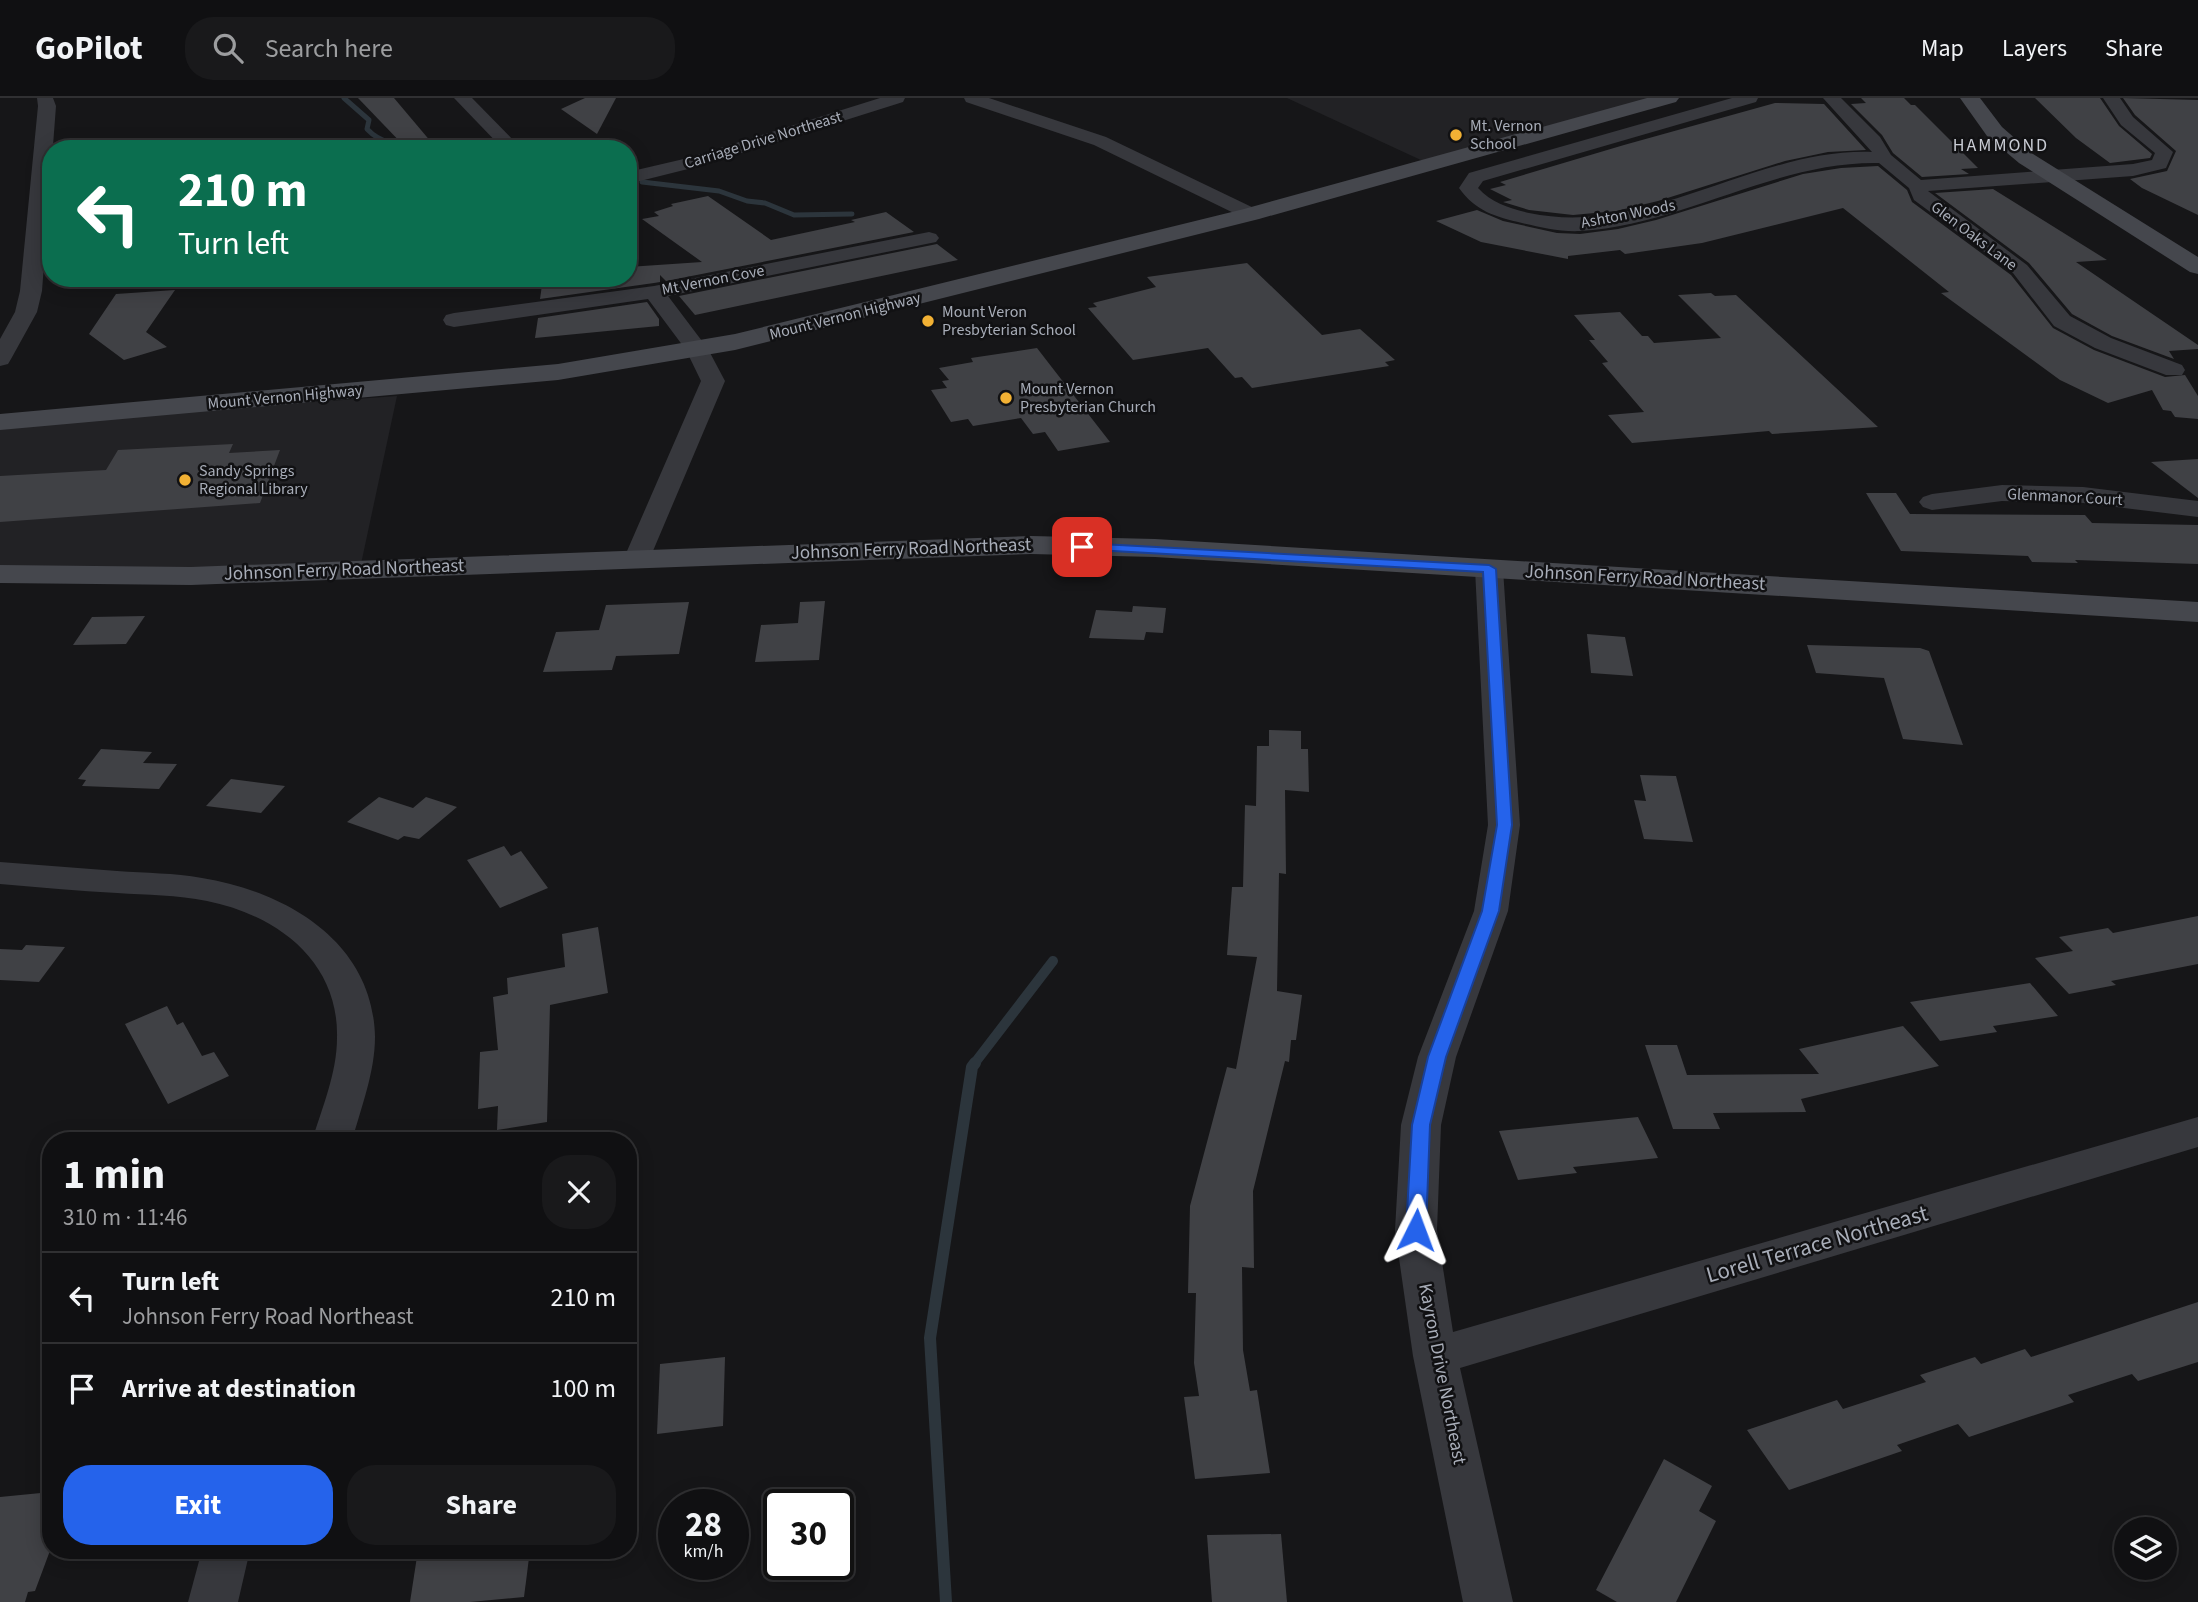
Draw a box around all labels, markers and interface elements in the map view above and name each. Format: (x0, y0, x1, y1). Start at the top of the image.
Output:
search box (185, 17, 675, 80)
text: GoPilot (35, 25, 143, 72)
icon: search (209, 29, 247, 67)
text: Search here (265, 30, 393, 67)
text: Map (1921, 31, 1964, 66)
text: Layers (2002, 31, 2067, 66)
text: Share (2105, 31, 2163, 66)
street label: Carriage Drive Northeast (682, 105, 845, 174)
place label: Mt. Vernon School (1470, 115, 1542, 155)
marker: Mt. Vernon School (1448, 127, 1464, 143)
district label: HAMMOND (1953, 133, 2049, 158)
text: 210 m (178, 156, 307, 226)
icon: left (63, 168, 154, 259)
street label: Ashton Woods (1579, 194, 1677, 234)
street label: Glen Oaks Lane (1926, 196, 2022, 276)
text: Turn left (178, 221, 289, 267)
street label: Mt Vernon Cove (660, 259, 766, 301)
street label: Mount Vernon Highway (767, 286, 923, 345)
place label: Mount Veron Presbyterian School (942, 301, 1076, 341)
marker: Mount Veron Presbyterian School (920, 313, 936, 329)
place label: Mount Vernon Presbyterian Church (1020, 378, 1156, 418)
street label: Mount Vernon Highway (207, 379, 364, 415)
marker: Mount Vernon Presbyterian Church (998, 390, 1014, 406)
place label: Sandy Springs Regional Library (199, 460, 308, 500)
marker: Sandy Springs Regional Library (177, 472, 193, 488)
street label: Glenmanor Court (2007, 483, 2124, 511)
pin (1052, 517, 1112, 577)
icon: arrive (1063, 528, 1101, 566)
street label: Johnson Ferry Road Northeast (790, 531, 1032, 567)
street label: Johnson Ferry Road Northeast (223, 552, 465, 588)
street label: Johnson Ferry Road Northeast (1524, 558, 1766, 598)
text: 1 min (63, 1145, 165, 1205)
button: close (542, 1155, 616, 1229)
position arrow (1379, 1193, 1453, 1267)
street label: Lorell Terrace Northeast (1702, 1196, 1932, 1291)
text: 310 m · 11:46 (63, 1201, 187, 1234)
text: Turn left (122, 1263, 219, 1300)
icon: left (63, 1279, 101, 1317)
text: 210 m (550, 1279, 616, 1316)
street label: Kayron Drive Northeast (1411, 1281, 1473, 1467)
text: Johnson Ferry Road Northeast (122, 1300, 413, 1333)
icon: arrive (63, 1370, 101, 1408)
text: Arrive at destination (122, 1370, 356, 1407)
text: 100 m (550, 1370, 616, 1407)
button: Exit (63, 1465, 333, 1545)
button: Share (347, 1465, 616, 1545)
speed limit sign: 30 (763, 1489, 854, 1580)
text: 28 (685, 1500, 722, 1550)
map controls (2114, 1517, 2177, 1580)
button: layers (2114, 1517, 2177, 1580)
text: km/h (684, 1539, 723, 1564)

